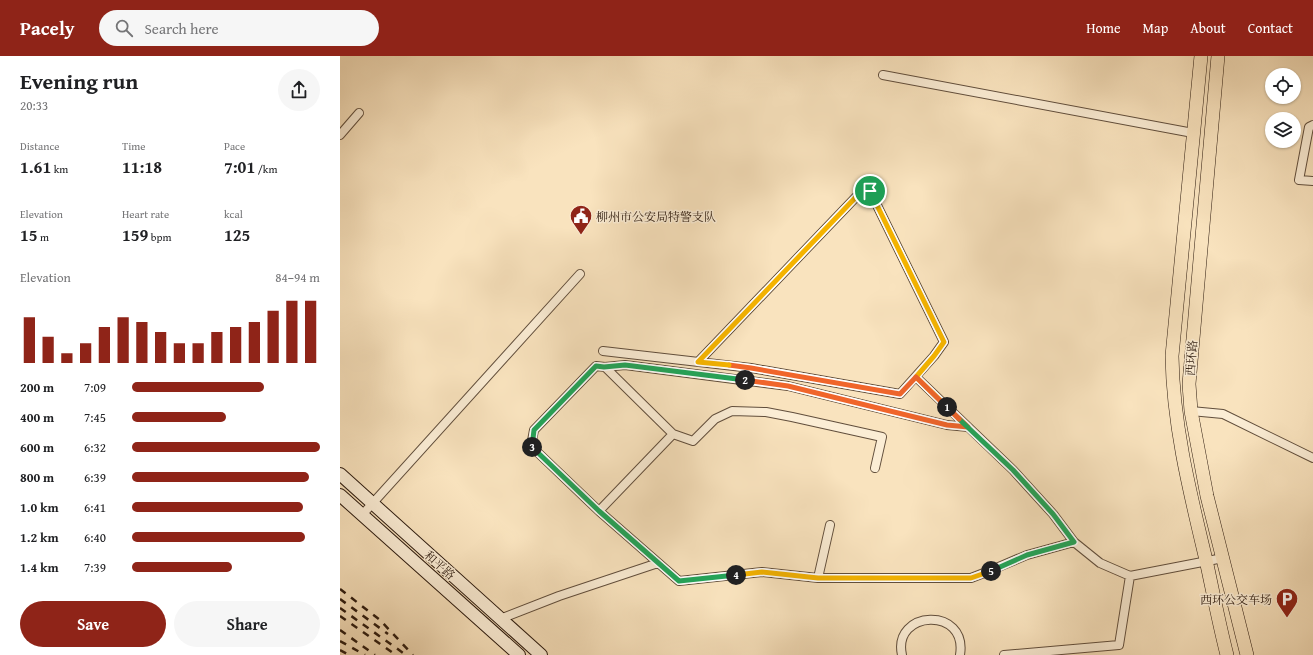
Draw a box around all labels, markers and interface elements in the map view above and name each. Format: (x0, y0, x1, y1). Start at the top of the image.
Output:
search box (99, 10, 379, 46)
text: Pacely (20, 14, 75, 42)
icon: search (113, 17, 135, 39)
text: Search here (145, 18, 219, 39)
text: Home (1086, 18, 1121, 38)
text: Map (1143, 18, 1168, 38)
text: About (1190, 18, 1226, 38)
text: Contact (1248, 18, 1293, 38)
text: Evening run (20, 65, 138, 97)
map controls (1265, 68, 1301, 148)
button: locate (1265, 68, 1301, 104)
button: share (278, 69, 320, 111)
text: 20:33 (20, 96, 48, 115)
button: layers (1265, 112, 1301, 148)
text: Distance (20, 138, 59, 154)
text: Time (122, 138, 145, 154)
text: Pace (224, 138, 245, 154)
text: 1.61 (20, 154, 51, 179)
text: 11:18 (122, 154, 162, 179)
text: 7:01 (224, 154, 255, 179)
text: km (51, 161, 68, 177)
text: /km (255, 161, 277, 177)
pin (853, 174, 887, 208)
icon: arrive (859, 180, 881, 202)
public building icon: 柳州市公安局特警支队 (568, 203, 594, 236)
text: Elevation (20, 206, 63, 222)
text: Heart rate (122, 206, 169, 222)
text: kcal (224, 206, 243, 222)
place label: 柳州市公安局特警支队 (596, 208, 716, 225)
text: 15 (20, 222, 38, 247)
text: 159 (122, 222, 148, 247)
text: 125 (224, 222, 250, 247)
text: m (38, 229, 49, 245)
text: bpm (148, 229, 171, 245)
text: Elevation (20, 268, 71, 287)
text: 84–94 m (275, 268, 320, 287)
street label: 西环路 (1181, 339, 1201, 377)
pin: 2 (735, 370, 755, 390)
text: 2 (742, 372, 748, 388)
text: 200 m (20, 378, 54, 397)
text: 7:09 (84, 378, 106, 397)
pin: 1 (937, 397, 957, 417)
text: 1 (944, 399, 950, 415)
text: 400 m (20, 408, 54, 427)
text: 7:45 (84, 408, 106, 427)
pin: 3 (522, 437, 542, 457)
text: 600 m (20, 438, 54, 457)
text: 6:32 (84, 438, 106, 457)
text: 3 (529, 439, 535, 455)
text: 800 m (20, 468, 54, 487)
text: 6:39 (84, 468, 106, 487)
text: 1.0 km (20, 498, 59, 517)
text: 6:41 (84, 498, 106, 517)
text: 1.2 km (20, 528, 59, 547)
text: 6:40 (84, 528, 106, 547)
street label: 和平路 (421, 547, 459, 583)
text: 1.4 km (20, 558, 59, 577)
text: 7:39 (84, 558, 106, 577)
pin: 5 (981, 561, 1001, 581)
text: 5 (988, 563, 994, 579)
pin: 4 (726, 565, 746, 585)
text: 4 (733, 567, 739, 583)
parking icon: 西环公交车场 (1274, 586, 1300, 619)
place label: 西环公交车场 (1200, 591, 1272, 608)
button: Save (20, 601, 166, 647)
button: Share (174, 601, 320, 647)

